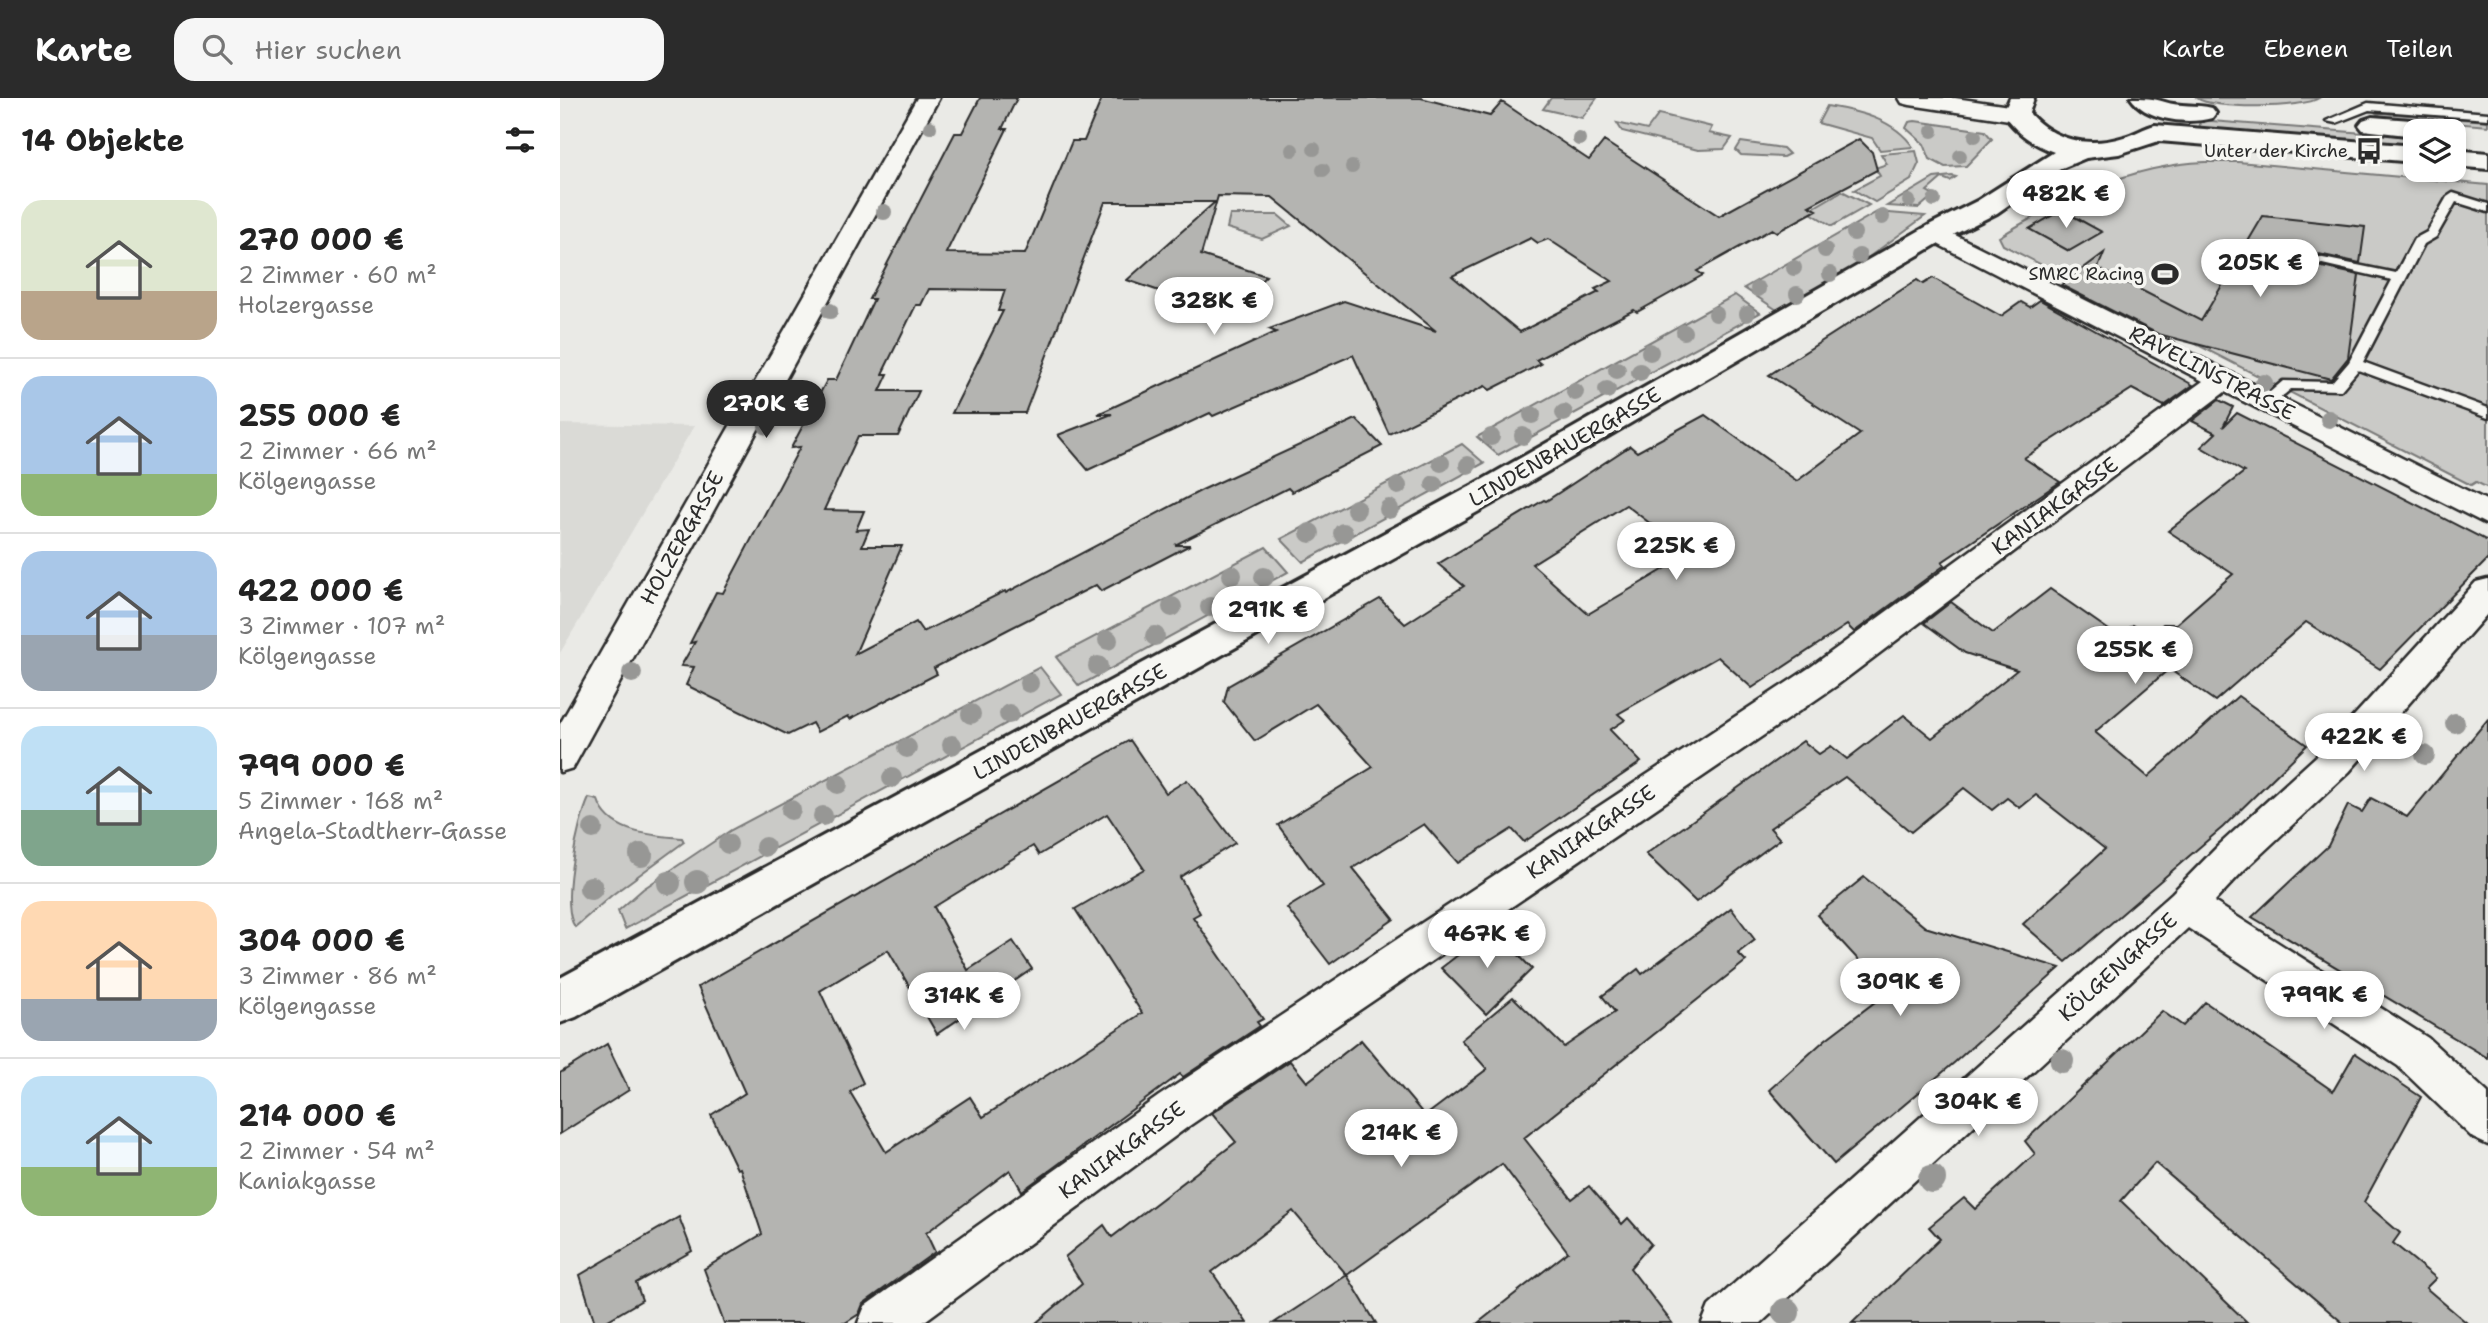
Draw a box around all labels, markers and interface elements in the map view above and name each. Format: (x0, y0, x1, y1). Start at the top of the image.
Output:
search box (174, 18, 664, 81)
text: Karte (35, 27, 132, 72)
icon: search (198, 30, 236, 68)
text: Hier suchen (254, 32, 402, 67)
text: Karte (2162, 33, 2225, 65)
text: Ebenen (2263, 33, 2348, 65)
text: Teilen (2386, 33, 2453, 65)
map controls (2403, 119, 2466, 182)
button: layers (2403, 119, 2466, 182)
text: 14 Objekte (21, 120, 184, 161)
icon: filters (501, 121, 539, 159)
bus stop icon: Unter der Kirche (2354, 136, 2384, 166)
place label: Unter der Kirche (2204, 139, 2348, 163)
pin: 482K € (2009, 170, 2123, 230)
text: 482K € (2022, 178, 2110, 208)
text: 270 000 € (238, 219, 404, 260)
icon: home (77, 228, 161, 312)
pin: 205K € (2203, 240, 2317, 299)
text: 205K € (2217, 247, 2303, 277)
sports icon: SMRC Racing (2150, 259, 2180, 289)
text: 2 Zimmer · 60 m² (238, 260, 437, 290)
place label: SMRC Racing (2029, 262, 2144, 286)
pin: 328K € (1157, 278, 1271, 337)
text: 328K € (1170, 285, 1258, 315)
text: Holzergasse (238, 290, 374, 320)
street label: RAVELINSTRASSE (2124, 319, 2300, 427)
pin: 270K € (709, 380, 823, 440)
street label: LINDENBAUERGASSE (1464, 381, 1666, 513)
text: 270K € (723, 388, 809, 418)
text: 255 000 € (238, 395, 401, 436)
icon: home (77, 404, 161, 488)
text: 2 Zimmer · 66 m² (238, 436, 437, 466)
street label: KANIAKGASSE (1986, 451, 2124, 561)
text: Kölgengasse (238, 466, 376, 496)
street label: HOLZERGASSE (634, 466, 730, 610)
pin: 225K € (1619, 522, 1733, 582)
text: 225K € (1633, 530, 1719, 560)
text: 422 000 € (238, 570, 404, 611)
icon: home (77, 579, 161, 663)
pin: 291K € (1211, 587, 1325, 646)
text: 291K € (1228, 594, 1308, 624)
text: 3 Zimmer · 107 m² (238, 611, 445, 641)
pin: 255K € (2078, 626, 2192, 686)
text: 255K € (2093, 634, 2177, 664)
text: Kölgengasse (238, 641, 376, 671)
street label: LINDENBAUERGASSE (968, 657, 1172, 787)
pin: 422K € (2307, 714, 2421, 773)
text: 422K € (2321, 721, 2407, 751)
text: 799 000 € (238, 745, 405, 786)
icon: home (77, 754, 161, 838)
street label: KANIAKGASSE (1521, 779, 1661, 885)
text: 5 Zimmer · 168 m² (238, 786, 443, 816)
text: Angela-Stadtherr-Gasse (238, 816, 507, 846)
street label: KÖLGENGASSE (2053, 906, 2183, 1028)
pin: 467K € (1430, 910, 1544, 970)
text: 467K € (1444, 918, 1530, 948)
text: 304 000 € (238, 920, 405, 961)
icon: home (77, 929, 161, 1013)
pin: 309K € (1843, 958, 1957, 1018)
text: 3 Zimmer · 86 m² (238, 961, 437, 991)
text: 309K € (1856, 966, 1944, 996)
pin: 314K € (907, 972, 1021, 1032)
pin: 799K € (2267, 972, 2381, 1031)
text: 799K € (2280, 979, 2368, 1009)
text: 314K € (924, 980, 1004, 1010)
text: Kölgengasse (238, 991, 376, 1021)
pin: 304K € (1921, 1079, 2035, 1138)
text: 304K € (1934, 1086, 2022, 1116)
text: 214 000 € (238, 1095, 396, 1136)
street label: KANIAKGASSE (1053, 1095, 1191, 1205)
icon: home (77, 1104, 161, 1188)
pin: 214K € (1344, 1110, 1458, 1169)
text: 214K € (1361, 1117, 1441, 1147)
text: 2 Zimmer · 54 m² (238, 1136, 435, 1166)
text: Kaniakgasse (238, 1166, 376, 1196)

